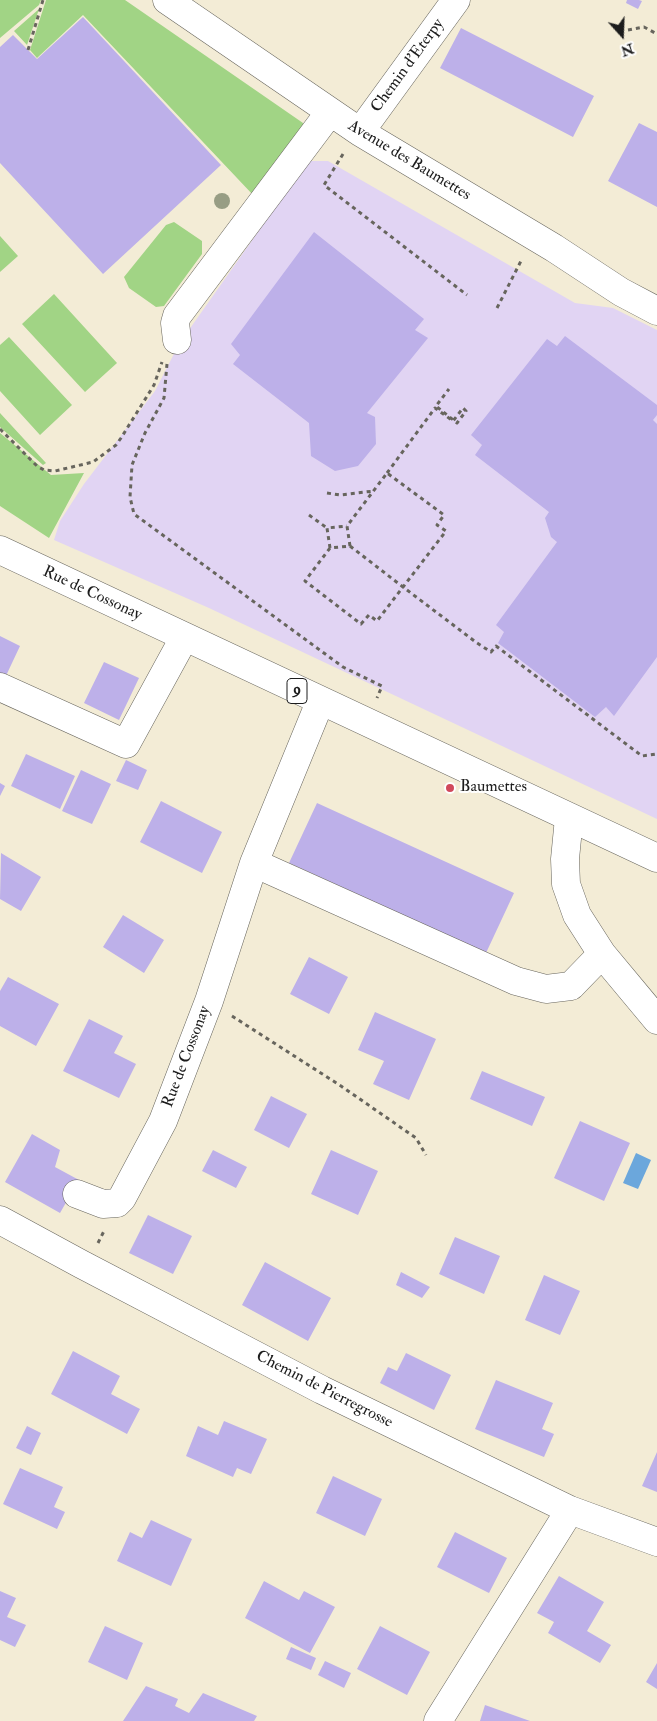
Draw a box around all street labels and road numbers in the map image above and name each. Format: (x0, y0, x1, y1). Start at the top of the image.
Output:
street label: Chemin d'Eterpy (367, 15, 449, 117)
street label: Avenue des Baumettes (344, 117, 474, 205)
street label: Rue de Cossonay (39, 563, 145, 625)
road number: 9 (287, 678, 307, 704)
street label: Rue de Cossonay (159, 1003, 215, 1111)
street label: Chemin de Pierregrosse (252, 1347, 396, 1433)

